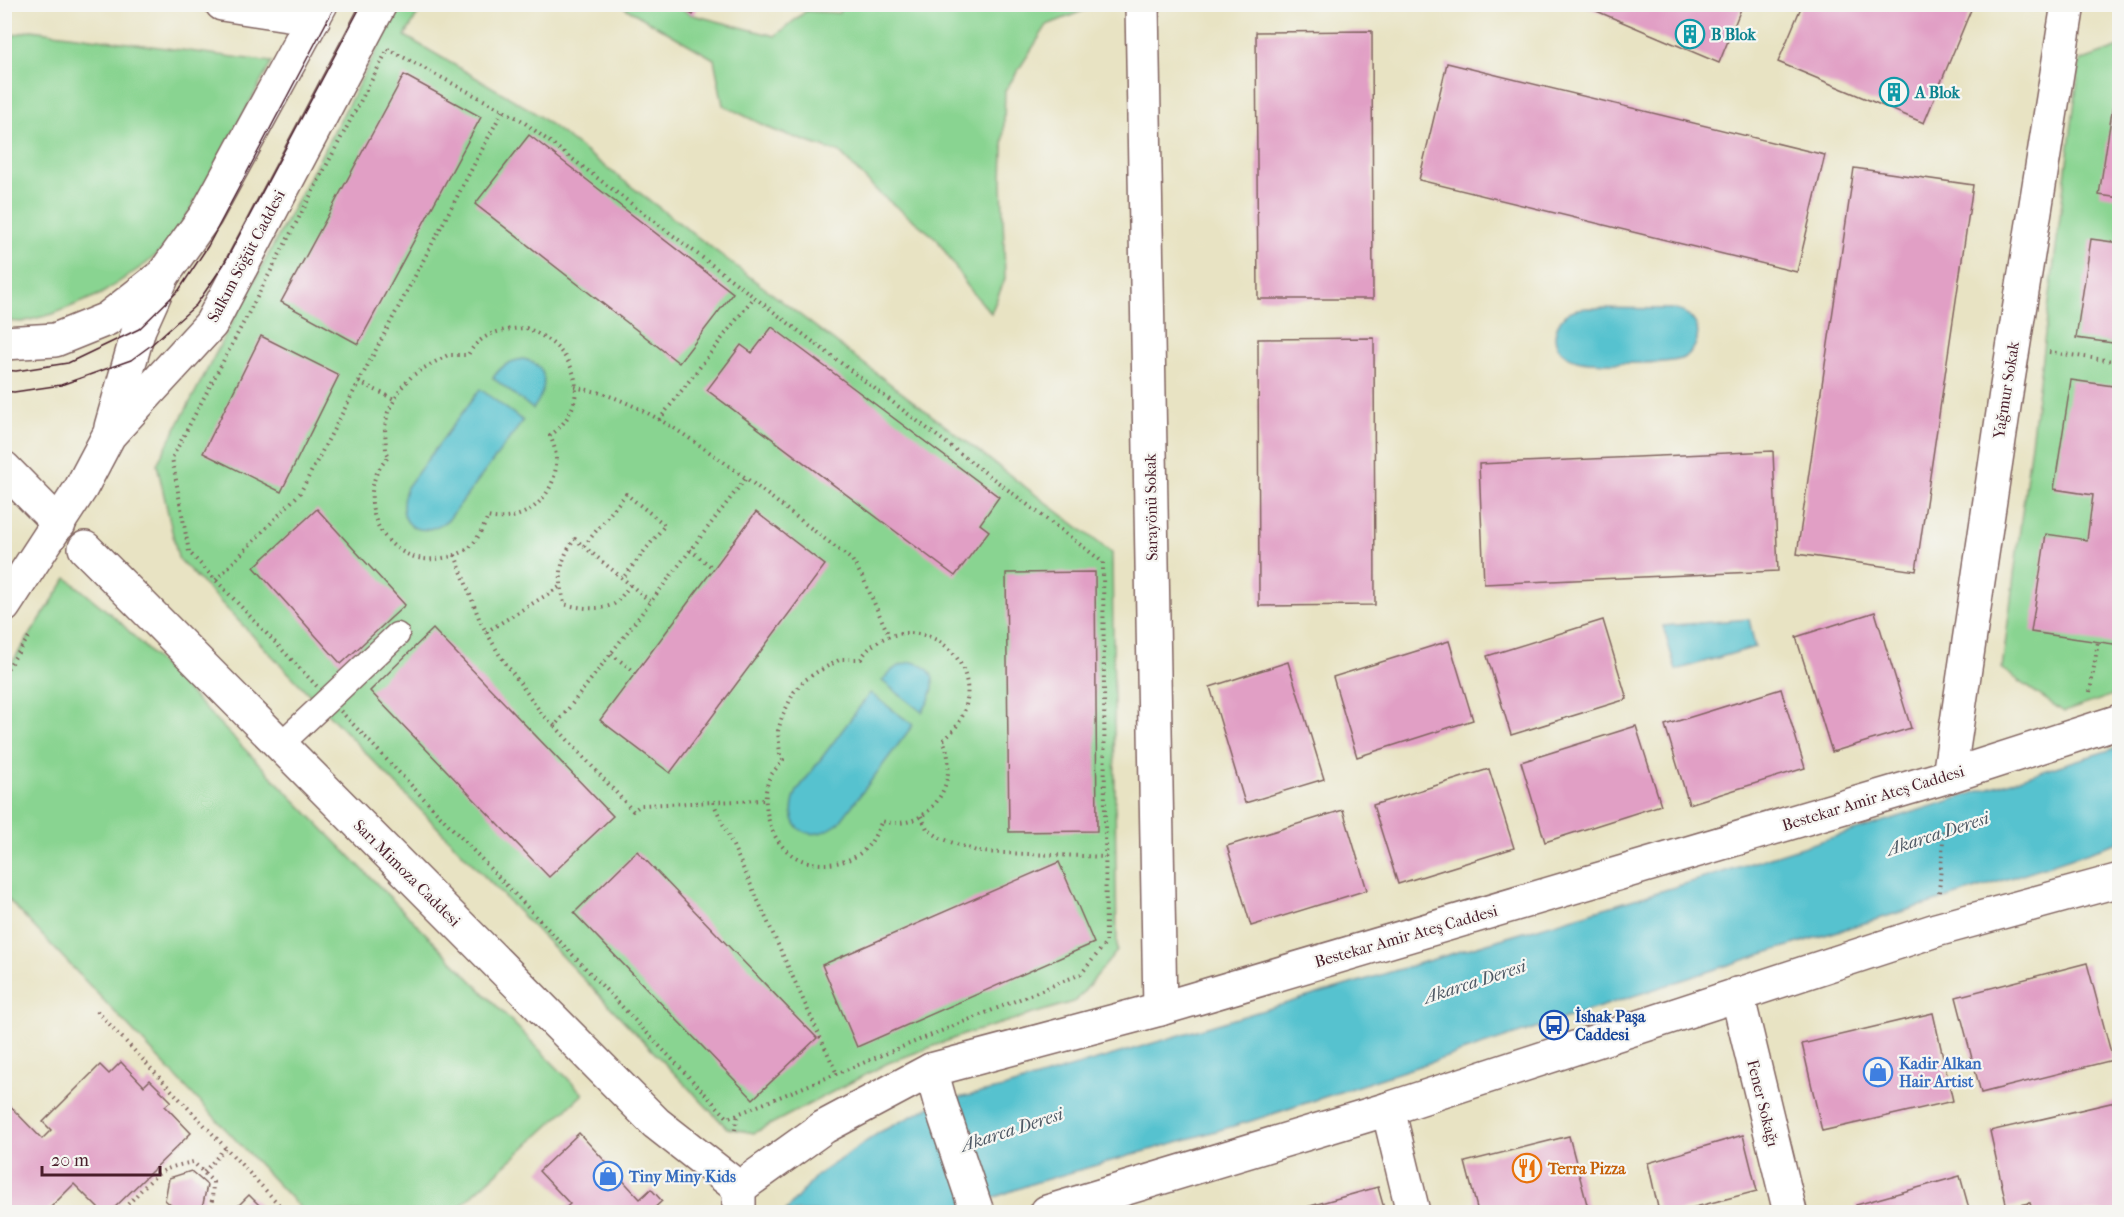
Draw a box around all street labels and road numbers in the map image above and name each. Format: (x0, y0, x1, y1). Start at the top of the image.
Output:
street label: Salkım Söğüt Caddesi (203, 186, 289, 325)
street label: Yağmur Sokak (1989, 339, 2023, 441)
street label: Sarayönü Sokak (1141, 452, 1161, 561)
street label: Bestekar Amir Ateş Caddesi (1780, 761, 1967, 836)
street label: Sarı Mimoza Caddesi (350, 816, 465, 931)
street label: Bestekar Amir Ateş Caddesi (1312, 901, 1500, 972)
street label: Fener Sokağı (1743, 1058, 1783, 1149)

